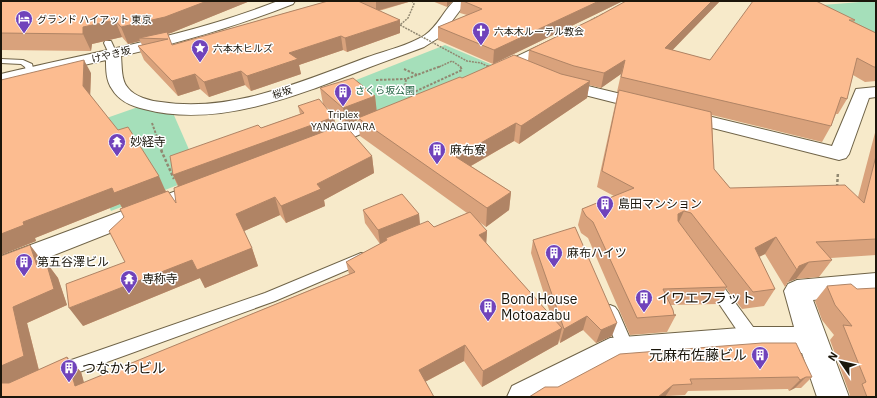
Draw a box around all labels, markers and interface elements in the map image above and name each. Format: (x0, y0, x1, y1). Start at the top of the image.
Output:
hotel icon: グランド ハイアット 東京 (14, 9, 34, 34)
place label: グランド ハイアット 東京 (37, 13, 152, 26)
church icon: 六本木ルーテル教会 (471, 21, 491, 46)
place label: 六本木ルーテル教会 (494, 25, 584, 38)
place icon: 六本木ヒルズ (190, 38, 210, 63)
place label: 六本木ヒルズ (213, 42, 273, 55)
street label: けやき坂 (90, 43, 132, 66)
building icon: Triplex YANAGIWARA (333, 82, 353, 107)
street label: 桜坂 (271, 83, 294, 102)
park label: さくら坂公園 (355, 84, 415, 97)
place label: Triplex YANAGIWARA (311, 108, 376, 133)
temple icon: 妙経寺 (107, 132, 127, 157)
place label: 妙経寺 (130, 134, 166, 149)
building icon: 麻布寮 (427, 140, 447, 165)
place label: 麻布寮 (450, 142, 486, 157)
building icon: 島田マンション (595, 194, 615, 219)
place label: 島田マンション (618, 196, 702, 211)
building icon: 麻布ハイツ (544, 243, 564, 268)
place label: 麻布ハイツ (567, 245, 627, 260)
building icon: 第五谷澤ビル (14, 252, 34, 277)
place label: 第五谷澤ビル (37, 254, 109, 269)
temple icon: 専称寺 (119, 269, 139, 294)
place label: 専称寺 (142, 271, 178, 286)
building icon: イワエフラット (634, 288, 654, 313)
place label: イワエフラット (657, 289, 755, 307)
place label: Bond House Motoazabu (501, 290, 578, 324)
building icon: Bond House Motoazabu (478, 297, 498, 322)
north arrow (821, 342, 861, 382)
building icon: 元麻布佐藤ビル (750, 345, 770, 370)
place label: 元麻布佐藤ビル (649, 346, 747, 364)
text: N (825, 349, 841, 364)
building icon: つなかわビル (59, 358, 79, 383)
place label: つなかわビル (82, 359, 166, 377)

